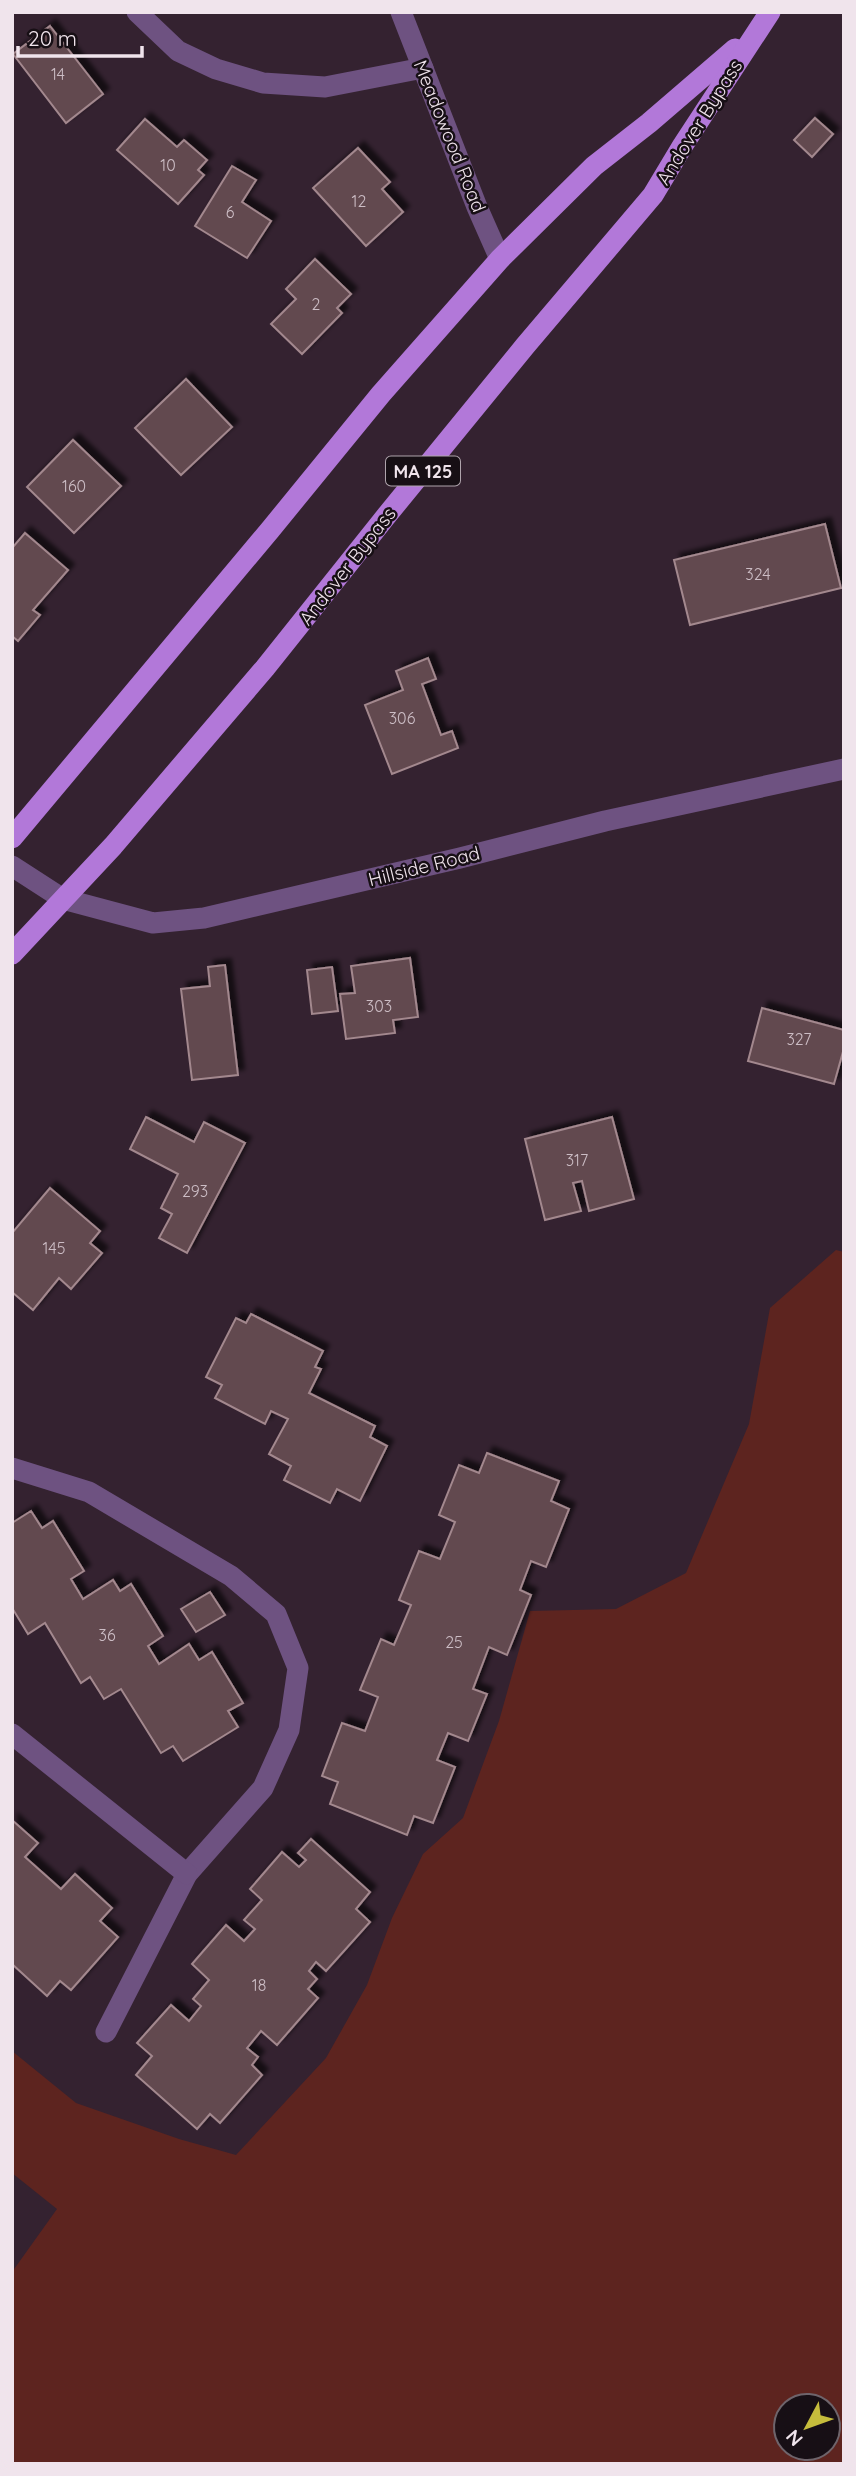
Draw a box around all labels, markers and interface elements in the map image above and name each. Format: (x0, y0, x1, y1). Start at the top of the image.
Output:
scale bar (18, 14, 142, 58)
text: 20 m (28, 25, 77, 51)
street label: Andover Bypass (651, 55, 747, 189)
street label: Meadowood Road (409, 56, 491, 216)
house number: 14 (51, 64, 65, 84)
house number: 10 (160, 155, 176, 175)
house number: 12 (352, 191, 367, 211)
house number: 6 (226, 202, 235, 222)
house number: 2 (312, 294, 321, 314)
road number: MA 125 (386, 457, 460, 486)
house number: 160 (62, 476, 86, 496)
street label: Andover Bypass (293, 502, 401, 630)
house number: 324 (745, 564, 771, 584)
house number: 306 (389, 708, 416, 728)
street label: Hillside Road (366, 841, 482, 891)
house number: 303 (366, 996, 392, 1016)
house number: 327 (786, 1029, 812, 1049)
house number: 317 (566, 1150, 588, 1170)
house number: 293 (182, 1181, 208, 1201)
house number: 145 (43, 1238, 65, 1258)
house number: 36 (99, 1625, 116, 1645)
house number: 25 (445, 1632, 463, 1652)
house number: 18 (252, 1975, 266, 1995)
north arrow (772, 2392, 842, 2462)
text: N (781, 2425, 808, 2451)

